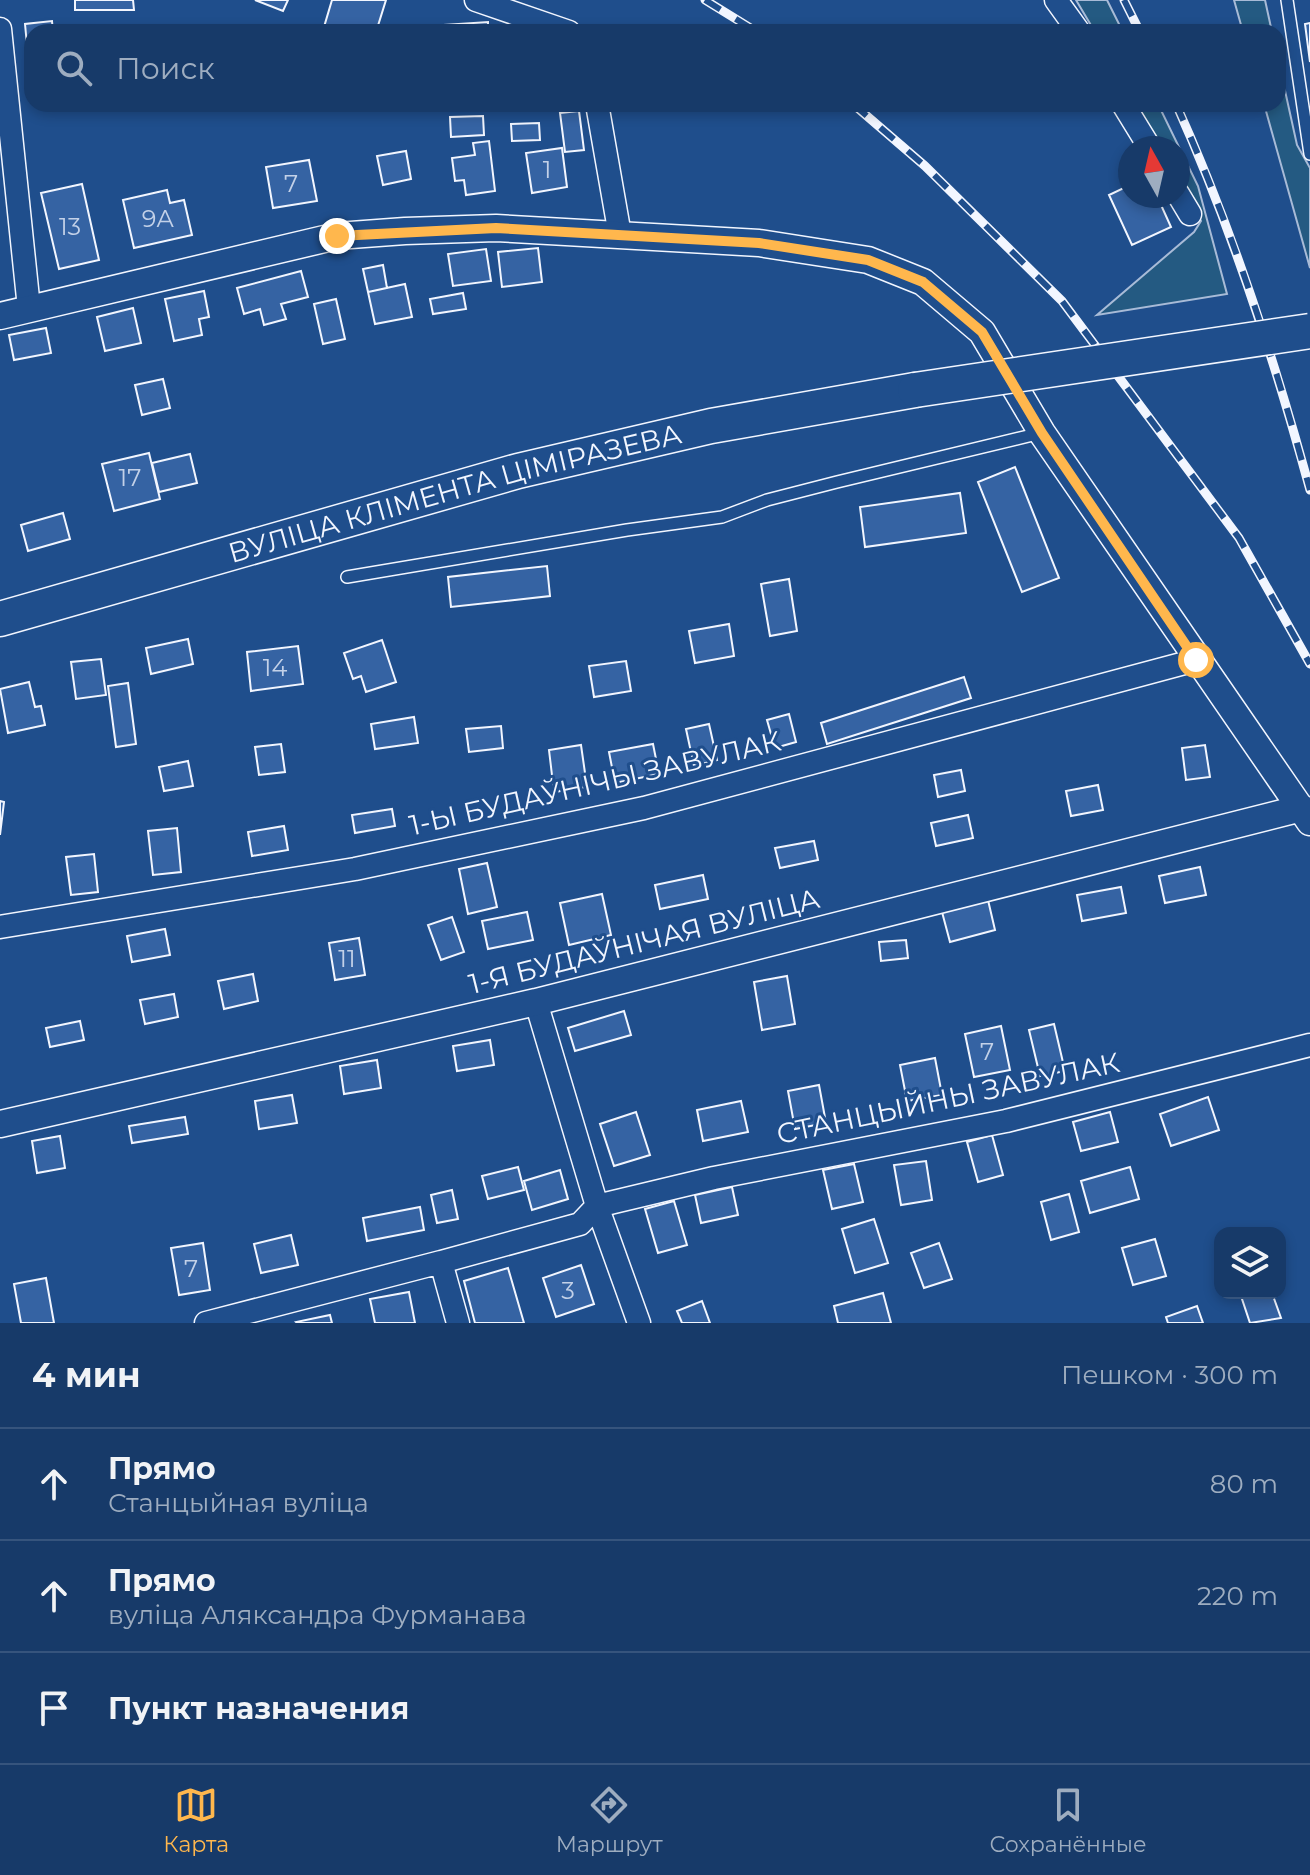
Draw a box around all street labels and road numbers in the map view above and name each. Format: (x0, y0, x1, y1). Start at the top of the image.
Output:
street label: ВУЛІЦА КЛІМЕНТА ЦІМІРАЗЕВА (224, 416, 685, 570)
street label: 1-Ы БУДАЎНІЧЫ ЗАВУЛАК (406, 724, 785, 842)
street label: 1-Я БУДАЎНІЧАЯ ВУЛІЦА (465, 881, 823, 1001)
street label: СТАНЦЫЙНЫ ЗАВУЛАК (773, 1045, 1123, 1151)

